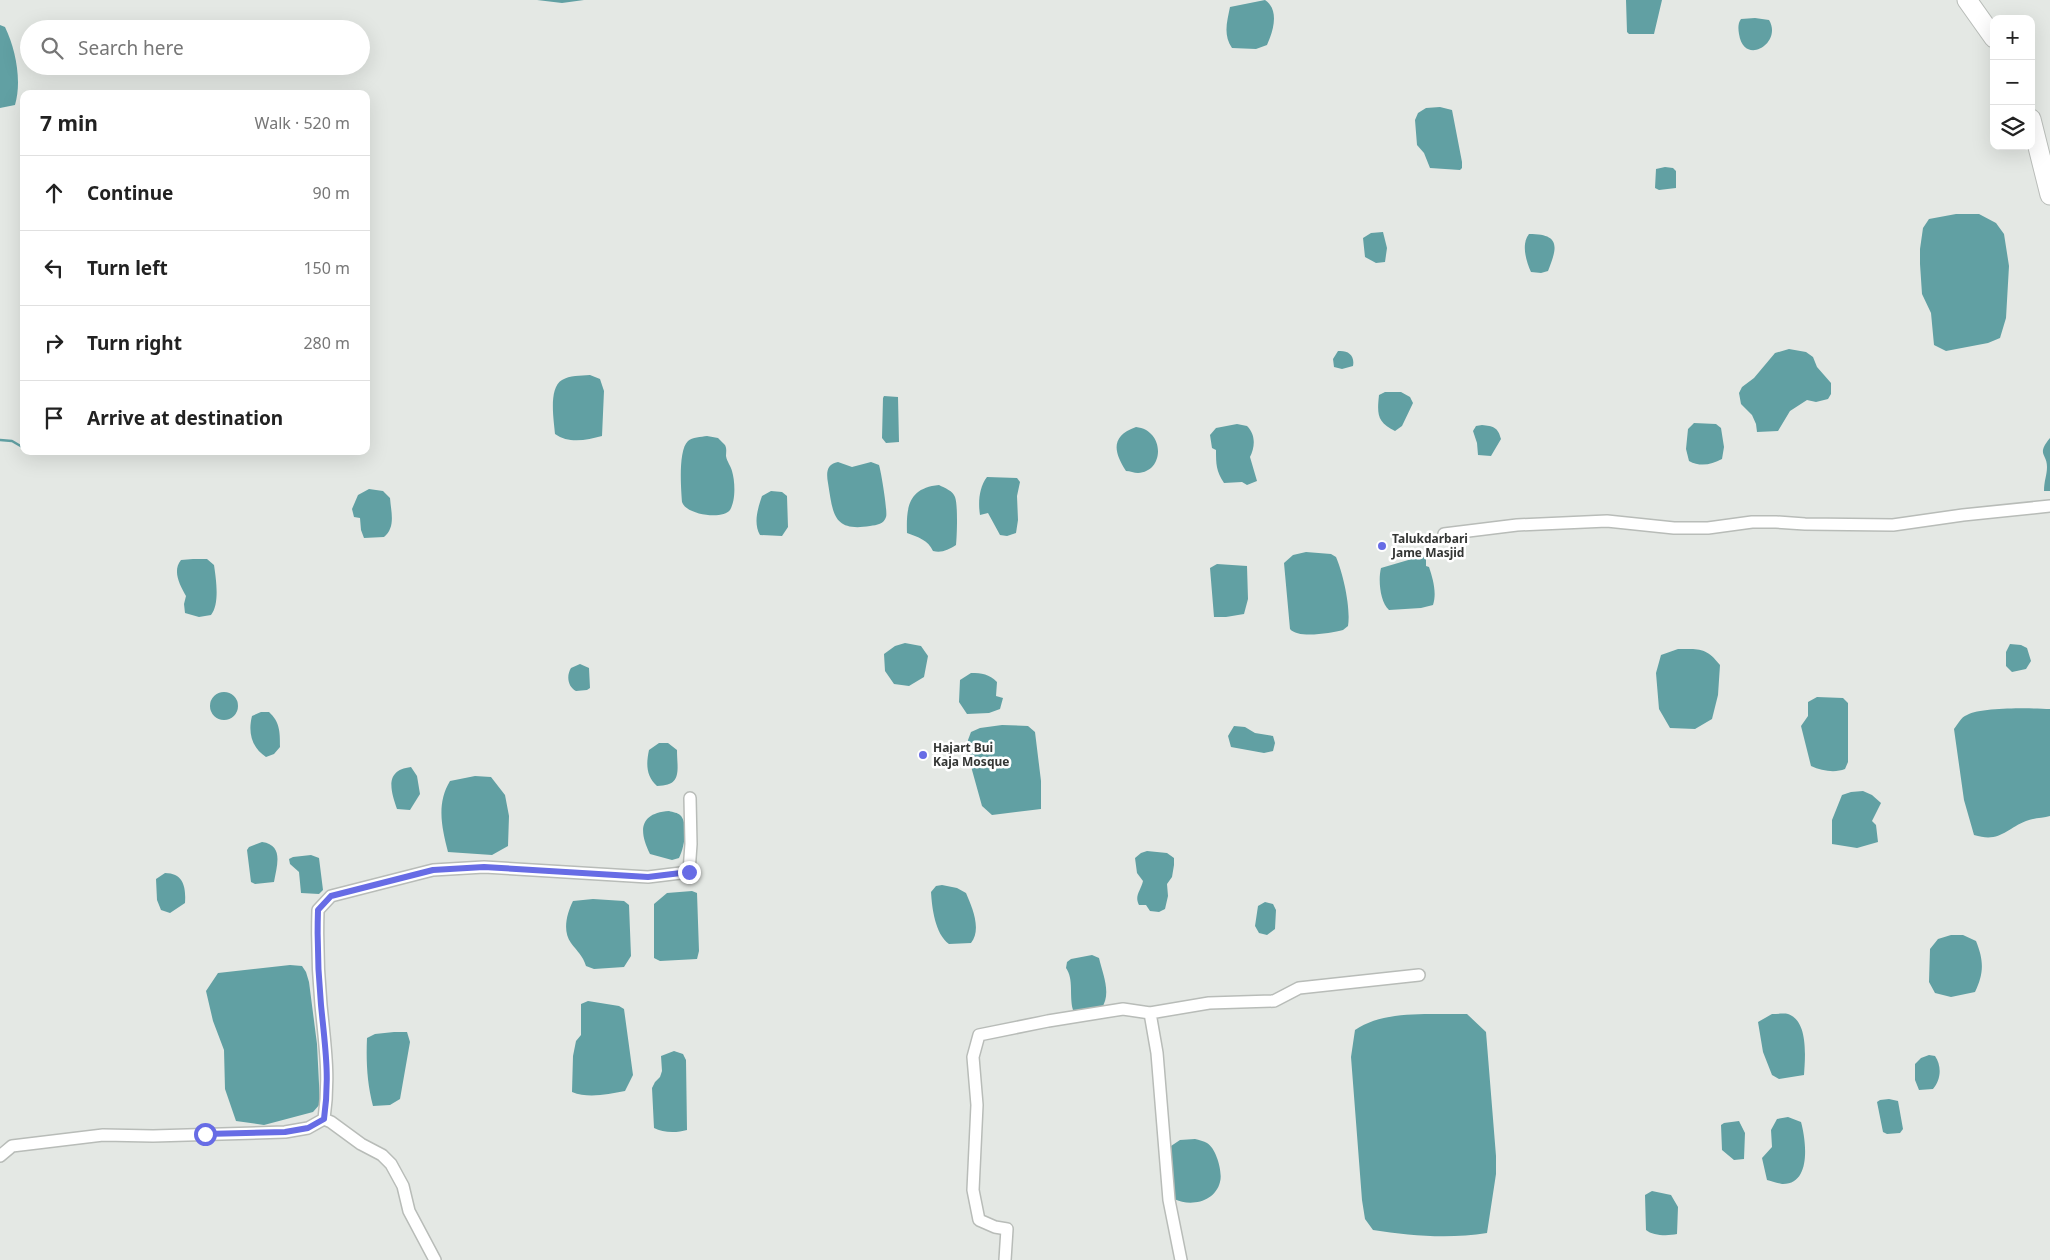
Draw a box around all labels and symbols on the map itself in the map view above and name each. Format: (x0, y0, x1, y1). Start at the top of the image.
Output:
place label: Talukdarbari Jame Masjid (1391, 530, 1468, 561)
marker: Talukdarbari Jame Masjid (1376, 540, 1388, 552)
place label: Hajart Bui Kaja Mosque (933, 739, 1009, 770)
marker: Hajart Bui Kaja Mosque (917, 749, 929, 761)
route end (678, 861, 701, 884)
route start (194, 1123, 217, 1146)

